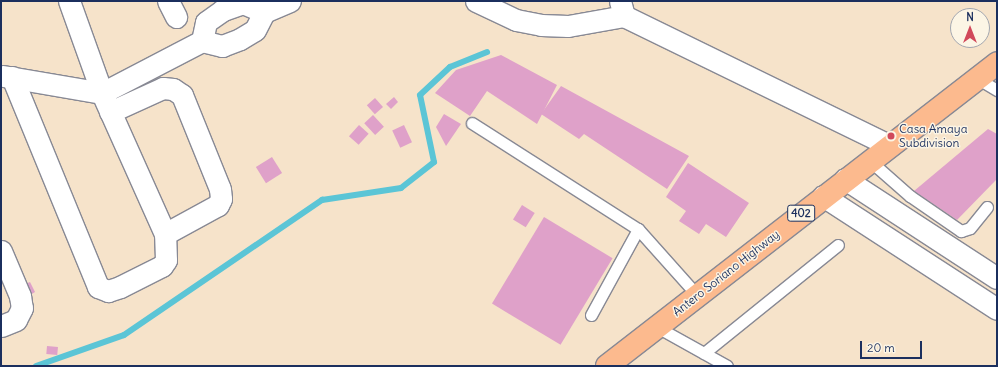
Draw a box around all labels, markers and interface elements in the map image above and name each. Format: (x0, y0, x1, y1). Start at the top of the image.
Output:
north arrow (950, 8, 990, 48)
text: N (966, 10, 974, 24)
place label: Casa Amaya Subdivision (899, 122, 968, 150)
marker: Casa Amaya Subdivision (886, 131, 896, 141)
road number: 402 (787, 204, 815, 222)
street label: Antero Soriano Highway (670, 227, 782, 319)
scale bar (862, 333, 924, 359)
text: 20 m (867, 340, 895, 355)

